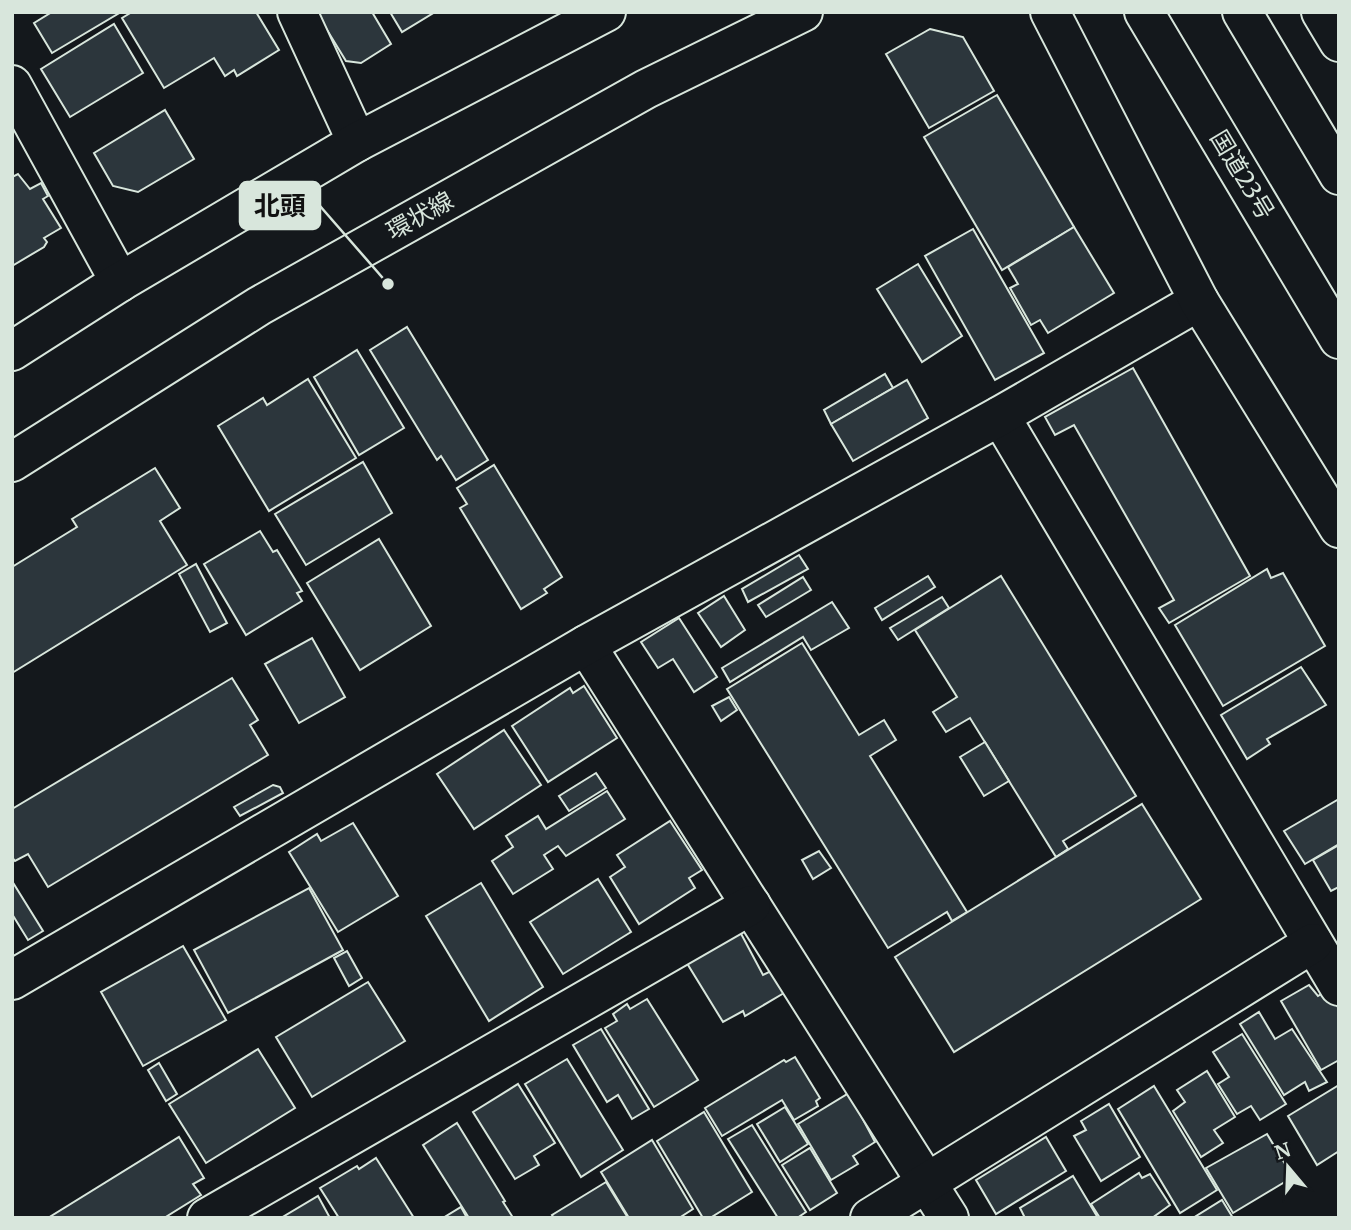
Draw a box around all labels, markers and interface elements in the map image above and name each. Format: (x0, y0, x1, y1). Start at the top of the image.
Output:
street label: 国道23号 (1204, 124, 1281, 225)
callout: 北頭 (240, 182, 320, 229)
street label: 環状線 (381, 185, 459, 247)
text: 北頭 (254, 189, 306, 222)
north arrow (1253, 1132, 1323, 1202)
text: N (1271, 1137, 1293, 1165)

